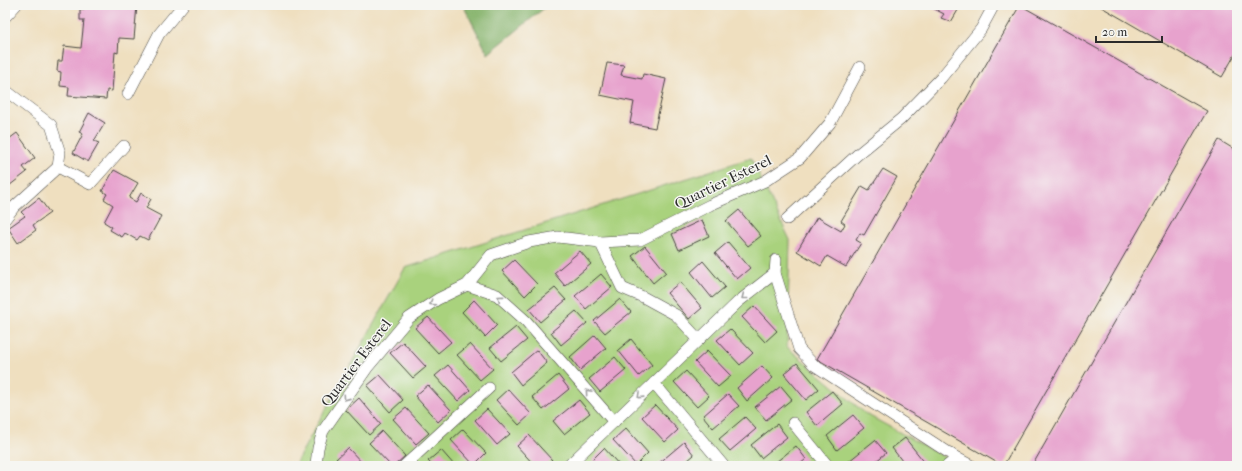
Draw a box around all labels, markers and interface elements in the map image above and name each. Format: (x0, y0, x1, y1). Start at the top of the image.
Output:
scale bar (1096, 18, 1162, 44)
text: 20 m (1102, 25, 1127, 39)
street label: Quartier Esterel (672, 151, 774, 213)
one-way arrow (742, 292, 749, 299)
one-way arrow (497, 296, 504, 303)
one-way arrow (430, 298, 437, 305)
street label: Quartier Esterel (317, 315, 395, 411)
one-way arrow (586, 390, 593, 397)
one-way arrow (637, 391, 645, 399)
one-way arrow (343, 394, 351, 401)

